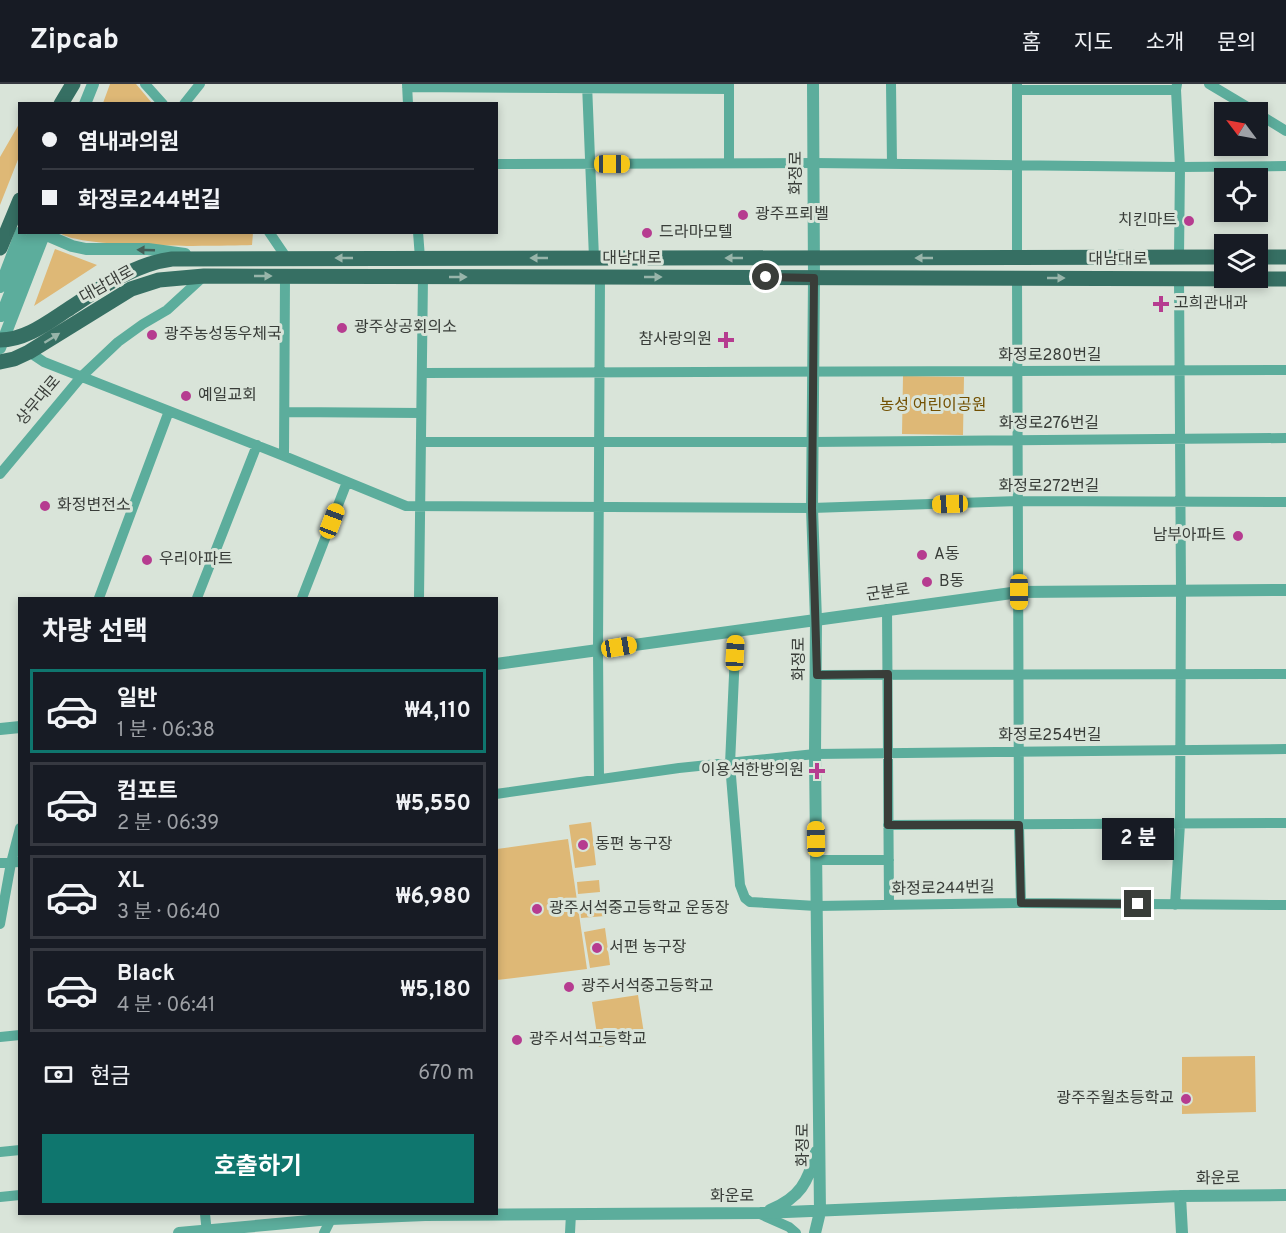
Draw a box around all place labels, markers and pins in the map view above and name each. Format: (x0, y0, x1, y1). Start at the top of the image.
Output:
place label: 광주프뢰벨 (755, 205, 829, 225)
marker: 광주프뢰벨 (736, 208, 750, 222)
place label: 치킨마트 (1118, 211, 1177, 231)
marker: 치킨마트 (1182, 214, 1196, 228)
place label: 드라마모텔 (659, 223, 733, 243)
marker: 드라마모텔 (640, 226, 654, 240)
place label: 고희관내과 (1174, 294, 1248, 314)
marker: 고희관내과 (1152, 295, 1170, 313)
place label: 광주상공회의소 (354, 318, 457, 338)
marker: 광주상공회의소 (335, 321, 349, 335)
place label: 광주농성동우체국 (164, 325, 282, 345)
marker: 광주농성동우체국 (145, 328, 159, 342)
place label: 참사랑의원 (638, 330, 712, 350)
marker: 참사랑의원 (717, 331, 735, 349)
place label: 예일교회 (198, 386, 257, 406)
marker: 예일교회 (179, 389, 193, 403)
place label: 화정변전소 (57, 496, 131, 516)
marker: 화정변전소 (38, 499, 52, 513)
place label: 남부아파트 (1152, 526, 1226, 546)
marker: 남부아파트 (1231, 529, 1245, 543)
place label: A동 (934, 545, 960, 565)
marker: A동 (915, 548, 929, 562)
place label: 우리아파트 (159, 550, 233, 570)
marker: 우리아파트 (140, 553, 154, 567)
place label: B동 (939, 572, 964, 592)
marker: B동 (920, 575, 934, 589)
place label: 이용석한방의원 (701, 761, 804, 781)
marker: 이용석한방의원 (808, 762, 826, 780)
place label: 동편 농구장 (595, 835, 673, 855)
marker: 동편 농구장 (576, 838, 590, 852)
place label: 광주서석중고등학교 운동장 (549, 899, 730, 919)
marker: 광주서석중고등학교 운동장 (530, 902, 544, 916)
place label: 서편 농구장 (609, 938, 687, 958)
marker: 서편 농구장 (590, 941, 604, 955)
place label: 광주서석중고등학교 (581, 977, 713, 997)
marker: 광주서석중고등학교 (562, 980, 576, 994)
place label: 광주서석고등학교 (529, 1030, 647, 1050)
marker: 광주서석고등학교 (510, 1033, 524, 1047)
place label: 광주주월초등학교 (1056, 1089, 1174, 1109)
marker: 광주주월초등학교 (1179, 1092, 1193, 1106)

